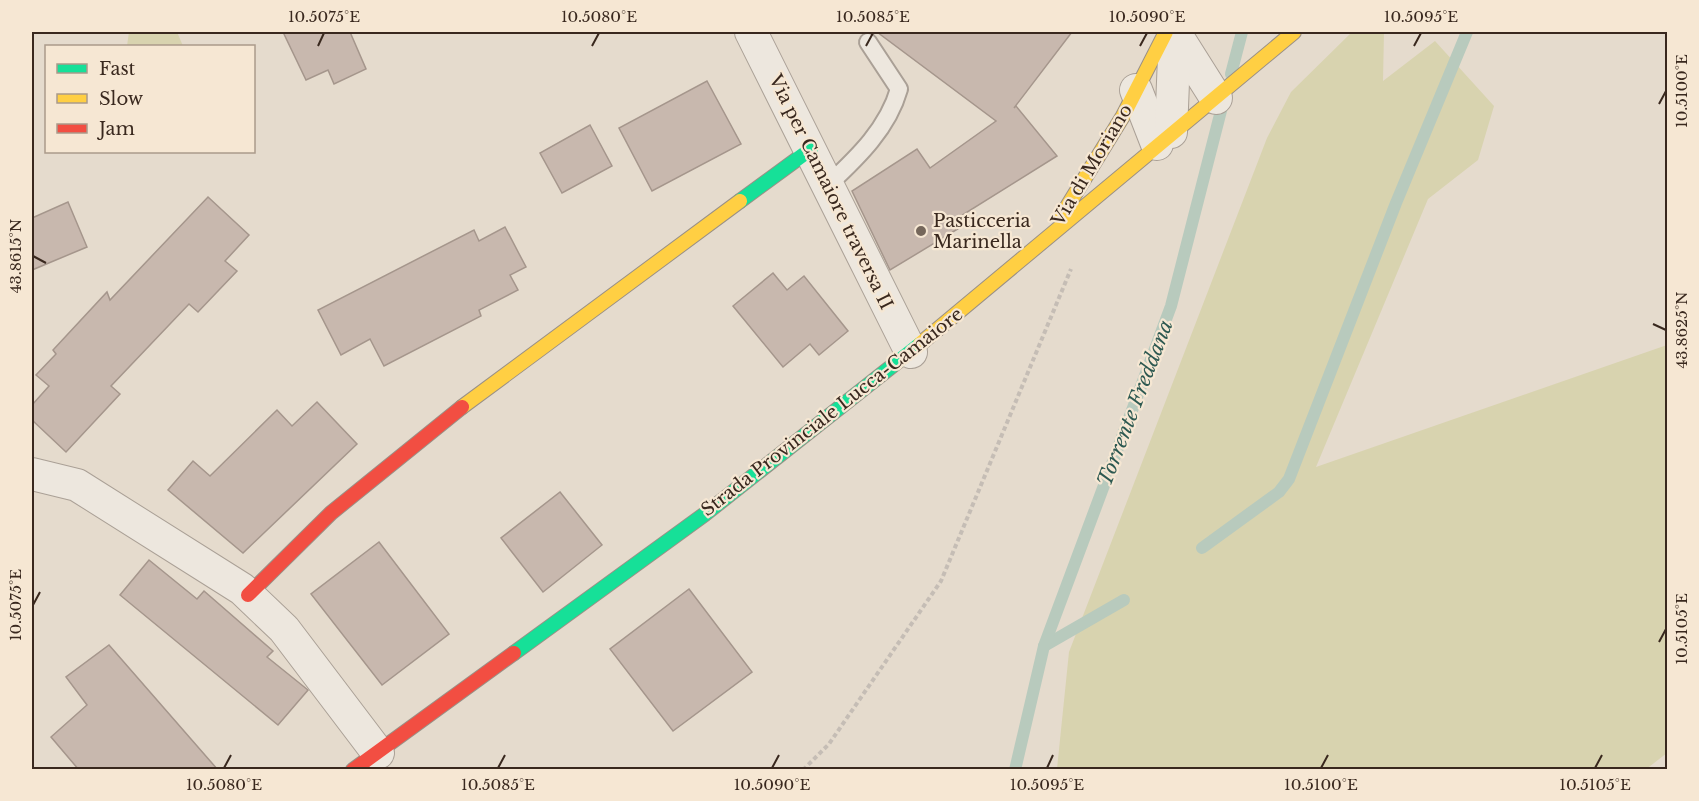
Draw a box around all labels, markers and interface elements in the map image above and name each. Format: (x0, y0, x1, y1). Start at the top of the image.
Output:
text: 10.5075°E (288, 7, 360, 26)
text: 10.5080°E (561, 7, 637, 26)
text: 10.5085°E (836, 7, 910, 26)
text: 10.5090°E (1109, 7, 1185, 26)
text: 10.5095°E (1384, 7, 1458, 26)
legend (45, 45, 255, 153)
text: 10.5100°E (1672, 54, 1691, 128)
text: Fast (99, 58, 136, 80)
street label: Via per Camaiore traversa II (764, 70, 898, 313)
text: Slow (99, 88, 144, 110)
street label: Via di Moriano (1046, 100, 1137, 231)
text: Jam (97, 118, 135, 140)
place label: Pasticceria Marinella (933, 210, 1031, 253)
text: 43.8615°N (6, 219, 25, 293)
marker: Pasticceria Marinella (914, 224, 928, 238)
text: 43.8625°N (1672, 291, 1691, 369)
street label: Strada Provinciale Lucca-Camaiore (697, 303, 967, 521)
water label: Torrente Freddana (1092, 316, 1178, 490)
text: 10.5075°E (6, 569, 25, 641)
text: 10.5105°E (1672, 593, 1691, 665)
text: 10.5080°E (186, 775, 262, 794)
text: 10.5085°E (461, 775, 535, 794)
text: 10.5090°E (734, 775, 810, 794)
text: 10.5095°E (1010, 775, 1084, 794)
text: 10.5100°E (1284, 775, 1358, 794)
text: 10.5105°E (1559, 775, 1631, 794)

